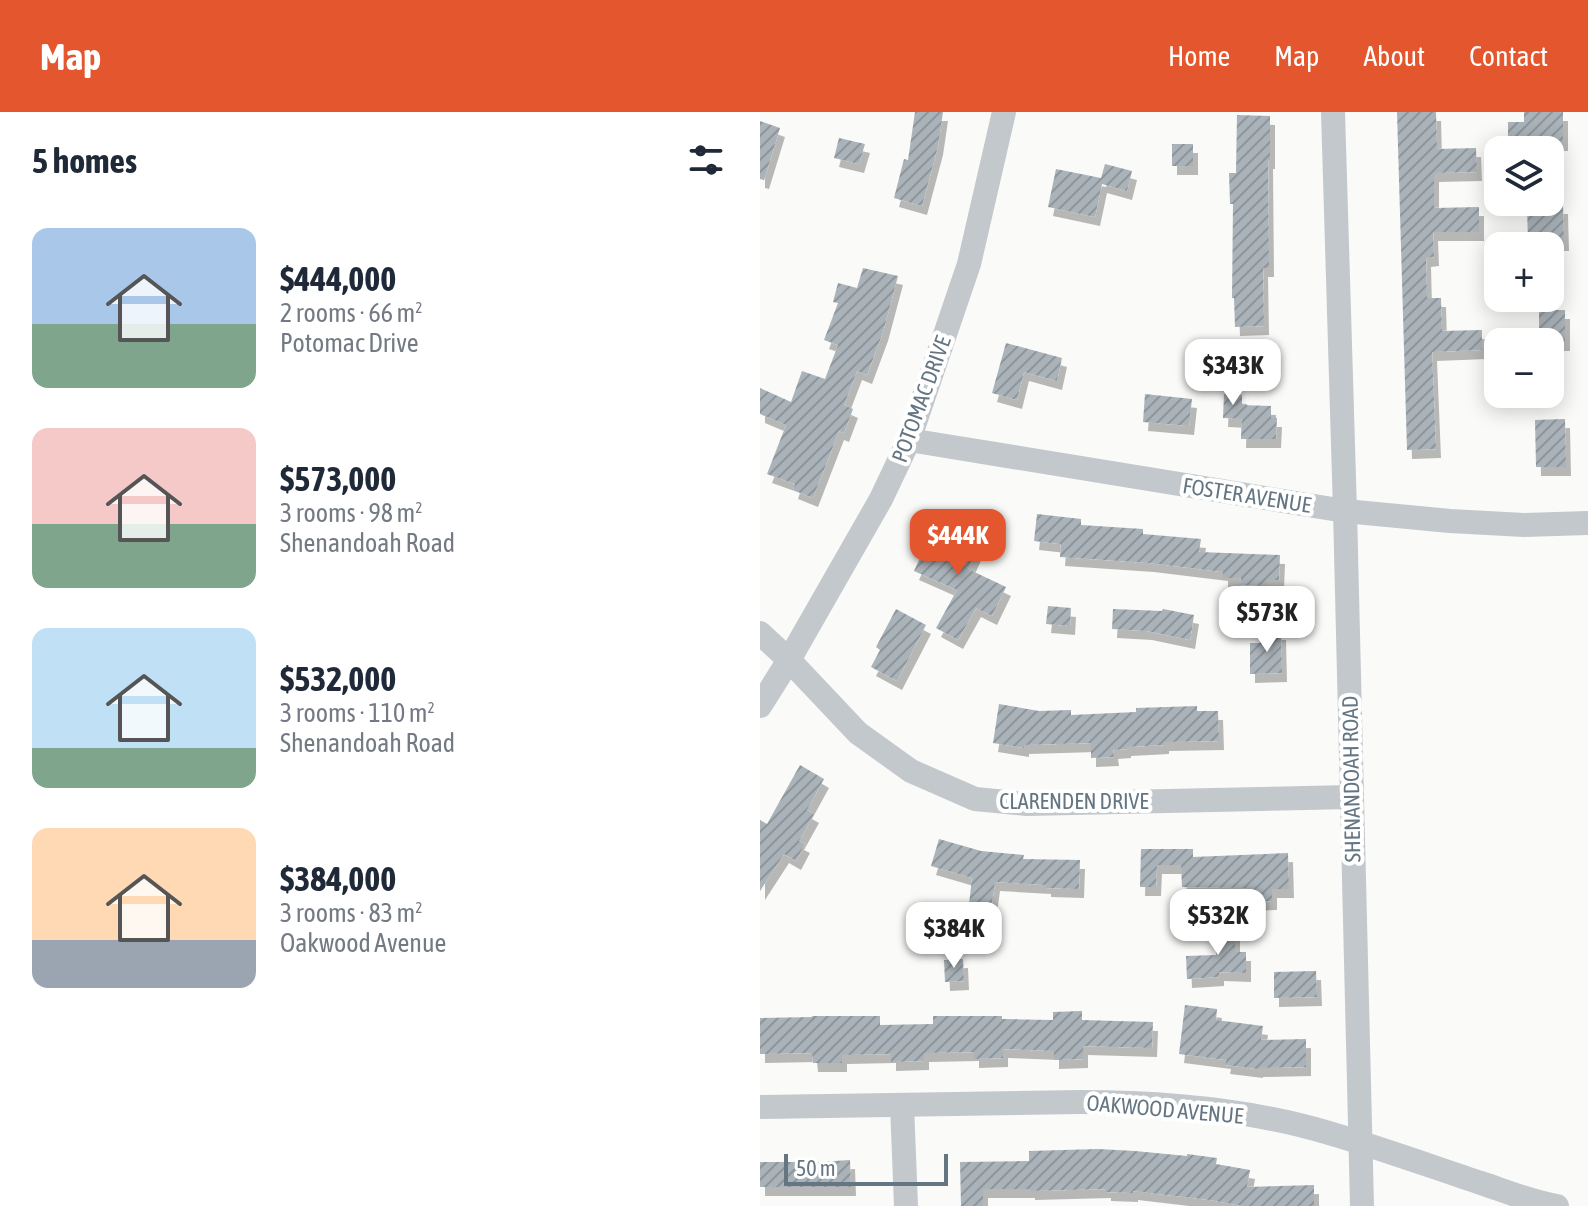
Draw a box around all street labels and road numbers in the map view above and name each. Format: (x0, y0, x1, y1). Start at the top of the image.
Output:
street label: POTOMAC DRIVE (886, 332, 956, 466)
street label: FOSTER AVENUE (1181, 472, 1314, 518)
street label: SHENANDOAH ROAD (1337, 695, 1365, 863)
street label: CLARENDEN DRIVE (999, 788, 1149, 814)
street label: OAKWOOD AVENUE (1086, 1089, 1245, 1129)

